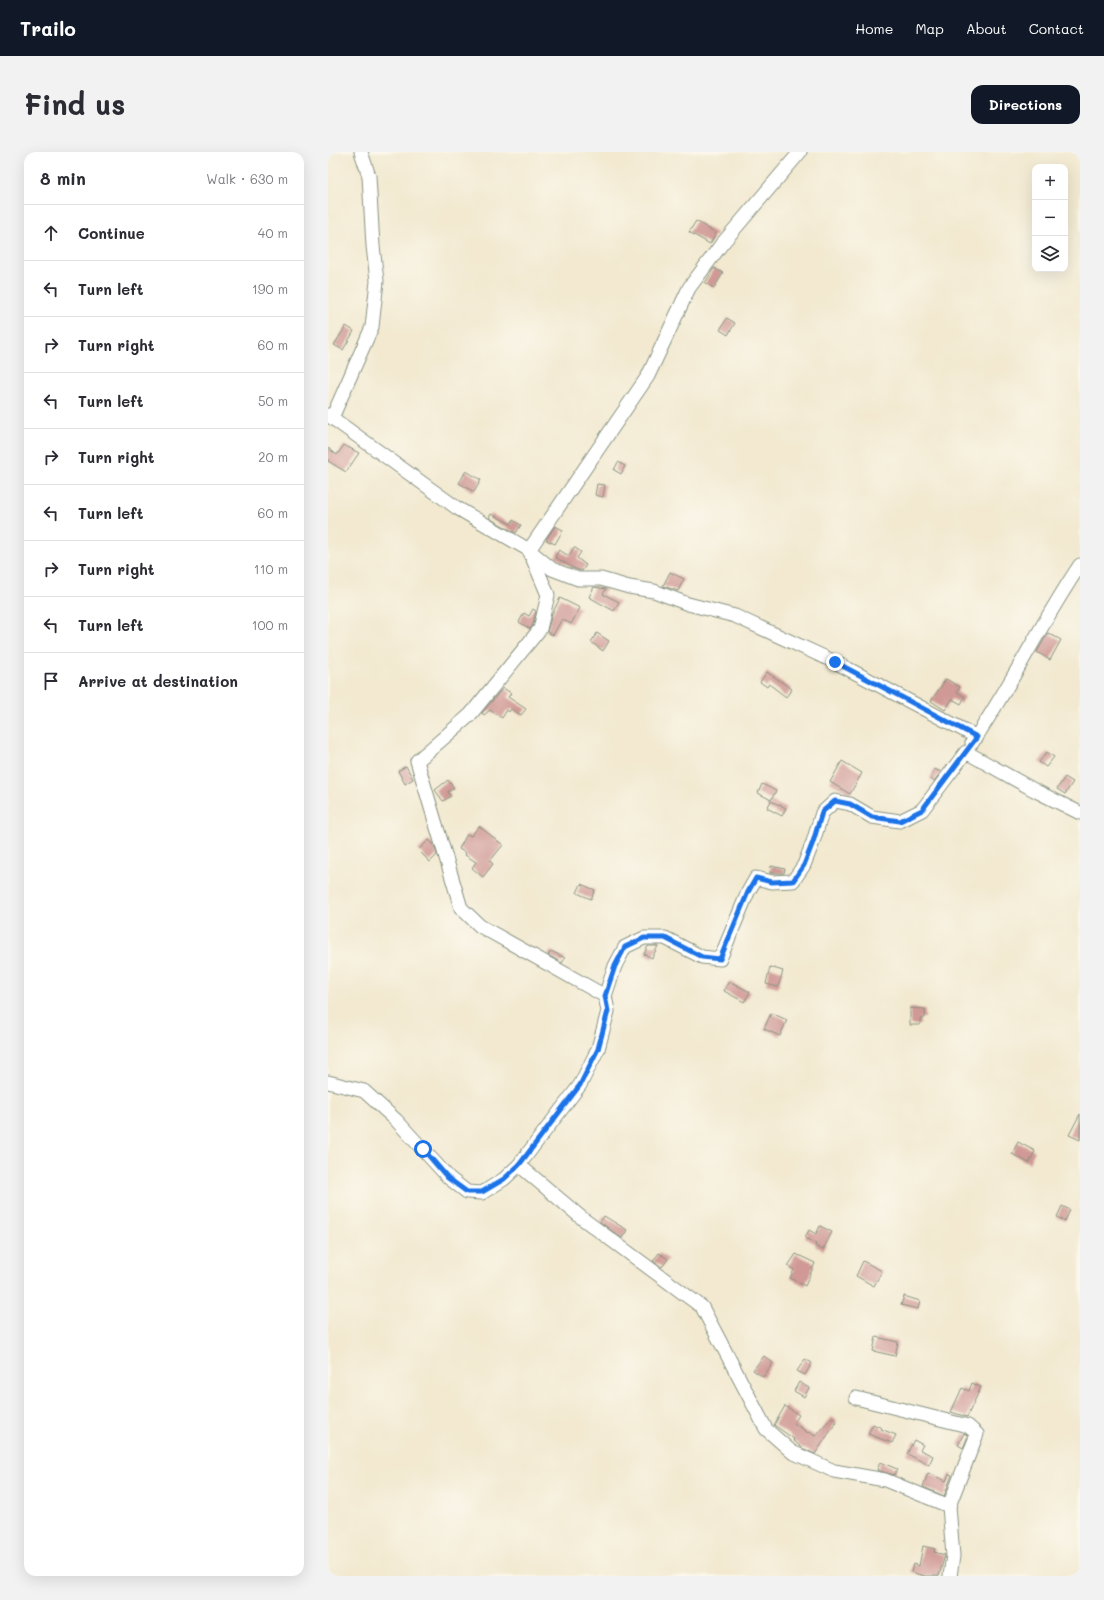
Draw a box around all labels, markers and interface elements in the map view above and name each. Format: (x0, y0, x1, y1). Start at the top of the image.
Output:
text: Trailo (20, 16, 76, 41)
text: Home (855, 19, 893, 38)
text: Map (915, 19, 944, 38)
text: About (966, 19, 1007, 38)
text: Contact (1029, 19, 1084, 38)
button: Directions (971, 85, 1080, 124)
text: Find us (24, 86, 125, 122)
map controls (1032, 164, 1068, 272)
button: + (1032, 164, 1068, 200)
text: 8 min (40, 167, 86, 189)
text: Walk · 630 m (206, 170, 288, 187)
button: − (1032, 200, 1068, 236)
icon: ahead (40, 222, 62, 244)
text: Continue (78, 223, 145, 243)
text: 40 m (258, 224, 288, 241)
button: layers (1032, 236, 1068, 272)
icon: left (40, 278, 62, 300)
text: Turn left (78, 279, 143, 299)
text: 190 m (252, 280, 288, 297)
icon: right (40, 334, 62, 356)
text: Turn right (78, 335, 155, 355)
text: 60 m (258, 336, 288, 353)
icon: left (40, 390, 62, 412)
text: Turn left (78, 391, 143, 411)
text: 50 m (258, 392, 288, 409)
icon: right (40, 446, 62, 468)
text: Turn right (78, 447, 155, 467)
text: 20 m (258, 448, 288, 465)
icon: left (40, 502, 62, 524)
text: Turn left (78, 503, 143, 523)
text: 60 m (258, 504, 288, 521)
icon: right (40, 558, 62, 580)
text: Turn right (78, 559, 155, 579)
text: 110 m (254, 560, 288, 577)
icon: left (40, 614, 62, 636)
text: Turn left (78, 615, 143, 635)
text: 100 m (252, 616, 288, 633)
route end (826, 653, 844, 671)
icon: arrive (40, 670, 62, 692)
text: Arrive at destination (78, 671, 238, 691)
route start (414, 1140, 432, 1158)

